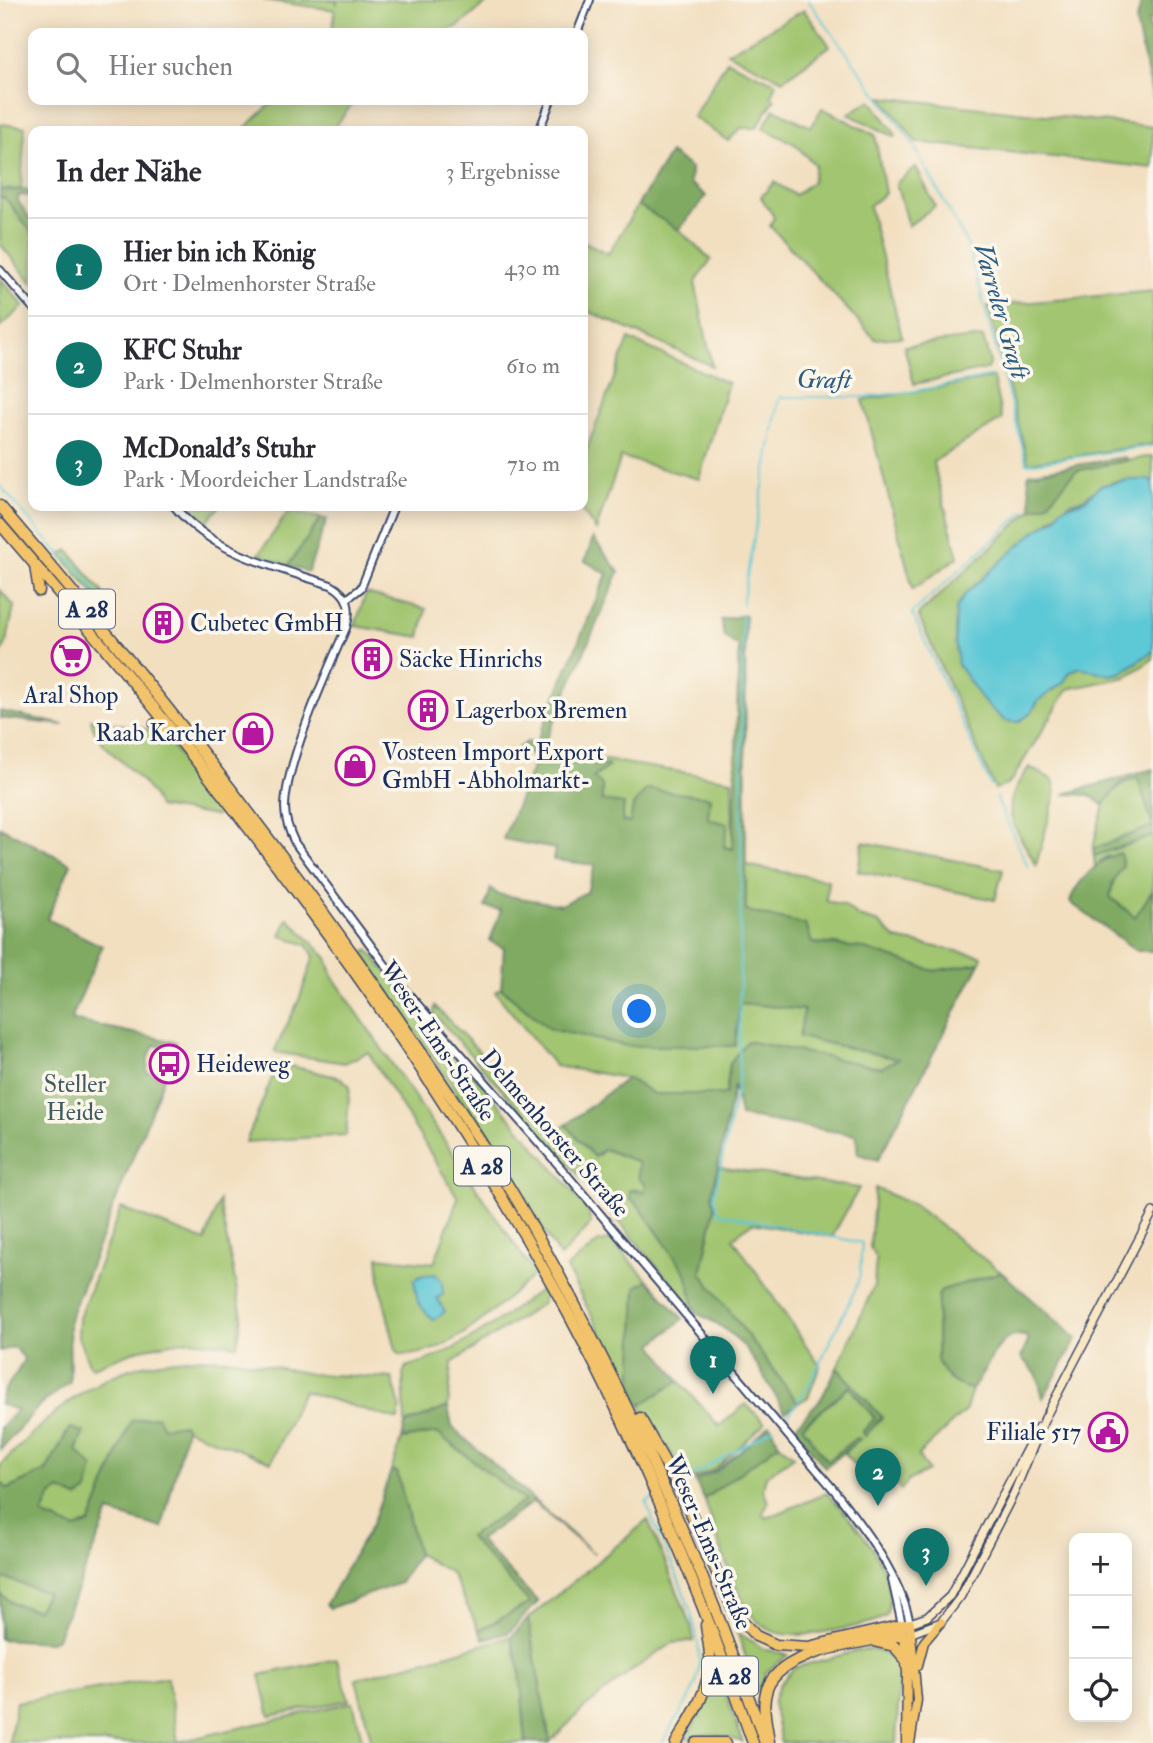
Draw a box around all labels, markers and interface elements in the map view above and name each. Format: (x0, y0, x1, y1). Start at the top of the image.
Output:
search box (28, 28, 588, 105)
icon: search (52, 48, 90, 86)
text: Hier suchen (108, 51, 233, 83)
text: In der Nähe (56, 153, 201, 190)
text: 3 Ergebnisse (446, 157, 560, 186)
text: Hier bin ich König (123, 237, 315, 269)
water label: Varreler Graft (966, 240, 1036, 384)
text: 1 (75, 253, 83, 282)
text: 430 m (504, 253, 560, 282)
text: Ort · Delmenhorster Straße (123, 269, 376, 298)
text: KFC Stuhr (123, 335, 242, 367)
text: 2 (73, 351, 85, 380)
text: 610 m (506, 351, 560, 380)
water label: Graft (796, 364, 853, 397)
text: Park · Delmenhorster Straße (123, 367, 383, 396)
text: McDonald's Stuhr (123, 433, 315, 465)
text: 3 (75, 449, 83, 478)
text: 710 m (507, 449, 560, 478)
text: Park · Moordeicher Landstraße (123, 465, 407, 494)
road number: A 28 (59, 590, 115, 628)
building icon: Cubetec GmbH (142, 602, 184, 644)
place label: Cubetec GmbH (190, 608, 344, 639)
supermarket icon: Aral Shop (50, 635, 92, 677)
building icon: Säcke Hinrichs (351, 638, 393, 680)
place label: Säcke Hinrichs (399, 644, 542, 675)
place label: Aral Shop (23, 680, 118, 711)
building icon: Lagerbox Bremen (407, 689, 449, 731)
place label: Lagerbox Bremen (455, 695, 627, 726)
shop icon: Raab Karcher (232, 712, 274, 754)
place label: Raab Karcher (96, 718, 226, 749)
place label: Vosteen Import Export GmbH -Abholmarkt- (382, 737, 604, 796)
shop icon: Vosteen Import Export GmbH -Abholmarkt- (334, 745, 376, 787)
street label: Weser-Ems-Straße (372, 954, 503, 1127)
your location (622, 994, 656, 1028)
bus stop icon: Heideweg (148, 1043, 190, 1085)
street label: Delmenhorster Straße (473, 1043, 636, 1224)
place label: Heideweg (196, 1049, 291, 1080)
park label: Steller Heide (44, 1069, 106, 1128)
road number: A 28 (454, 1147, 510, 1186)
pin: 1 (690, 1336, 736, 1394)
public building icon: Filiale 517 (1087, 1411, 1129, 1453)
place label: Filiale 517 (986, 1417, 1081, 1448)
pin: 2 (855, 1448, 901, 1506)
street label: Weser-Ems-Straße (657, 1449, 759, 1634)
pin: 3 (903, 1528, 949, 1586)
map controls (1069, 1533, 1132, 1722)
button: + (1069, 1533, 1132, 1596)
button: − (1069, 1596, 1132, 1659)
road number: A 28 (702, 1656, 758, 1695)
button: locate (1069, 1659, 1132, 1722)

